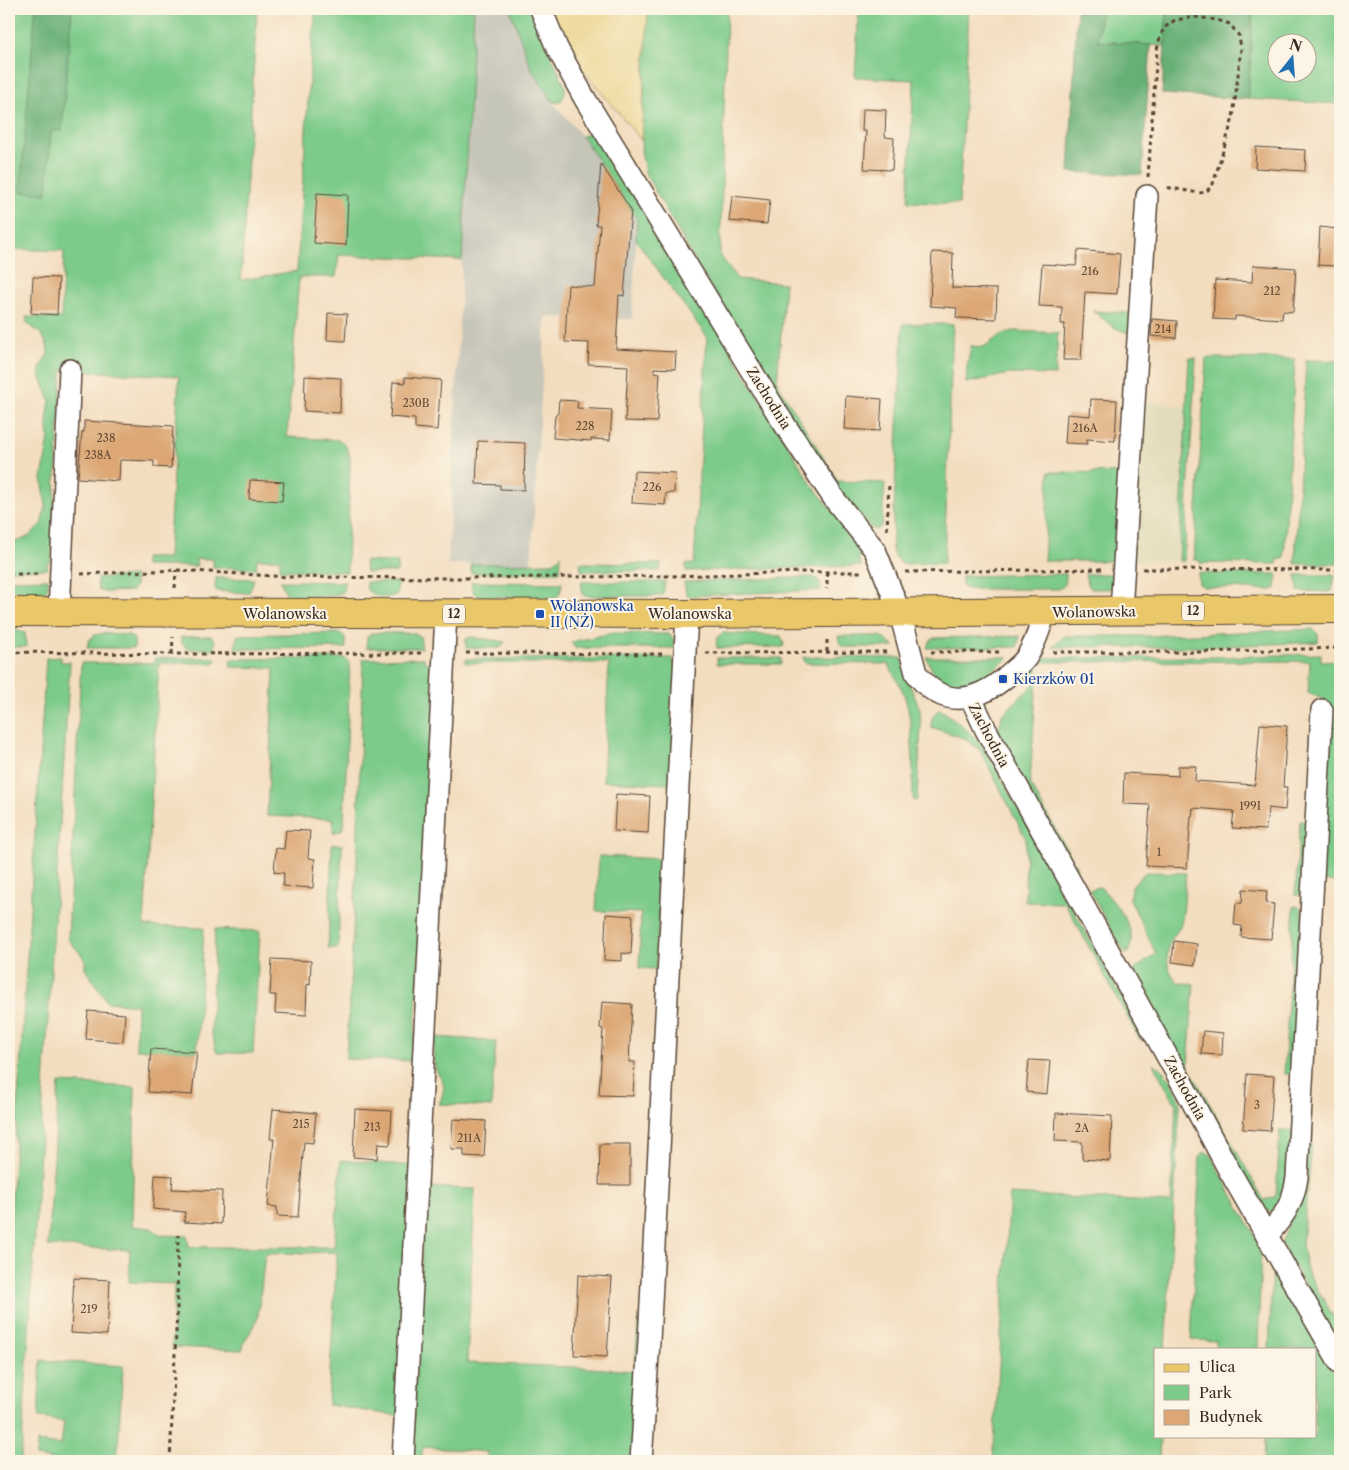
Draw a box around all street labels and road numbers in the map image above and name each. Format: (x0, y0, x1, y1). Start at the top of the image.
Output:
street label: Zachodnia (743, 363, 796, 433)
street label: Wolanowska (1051, 602, 1137, 622)
road number: 12 (1182, 602, 1204, 620)
road number: 12 (443, 604, 465, 624)
street label: Wolanowska (242, 605, 328, 623)
street label: Wolanowska (647, 605, 733, 623)
street label: Zachodnia (965, 700, 1014, 771)
street label: Zachodnia (1160, 1053, 1210, 1124)

